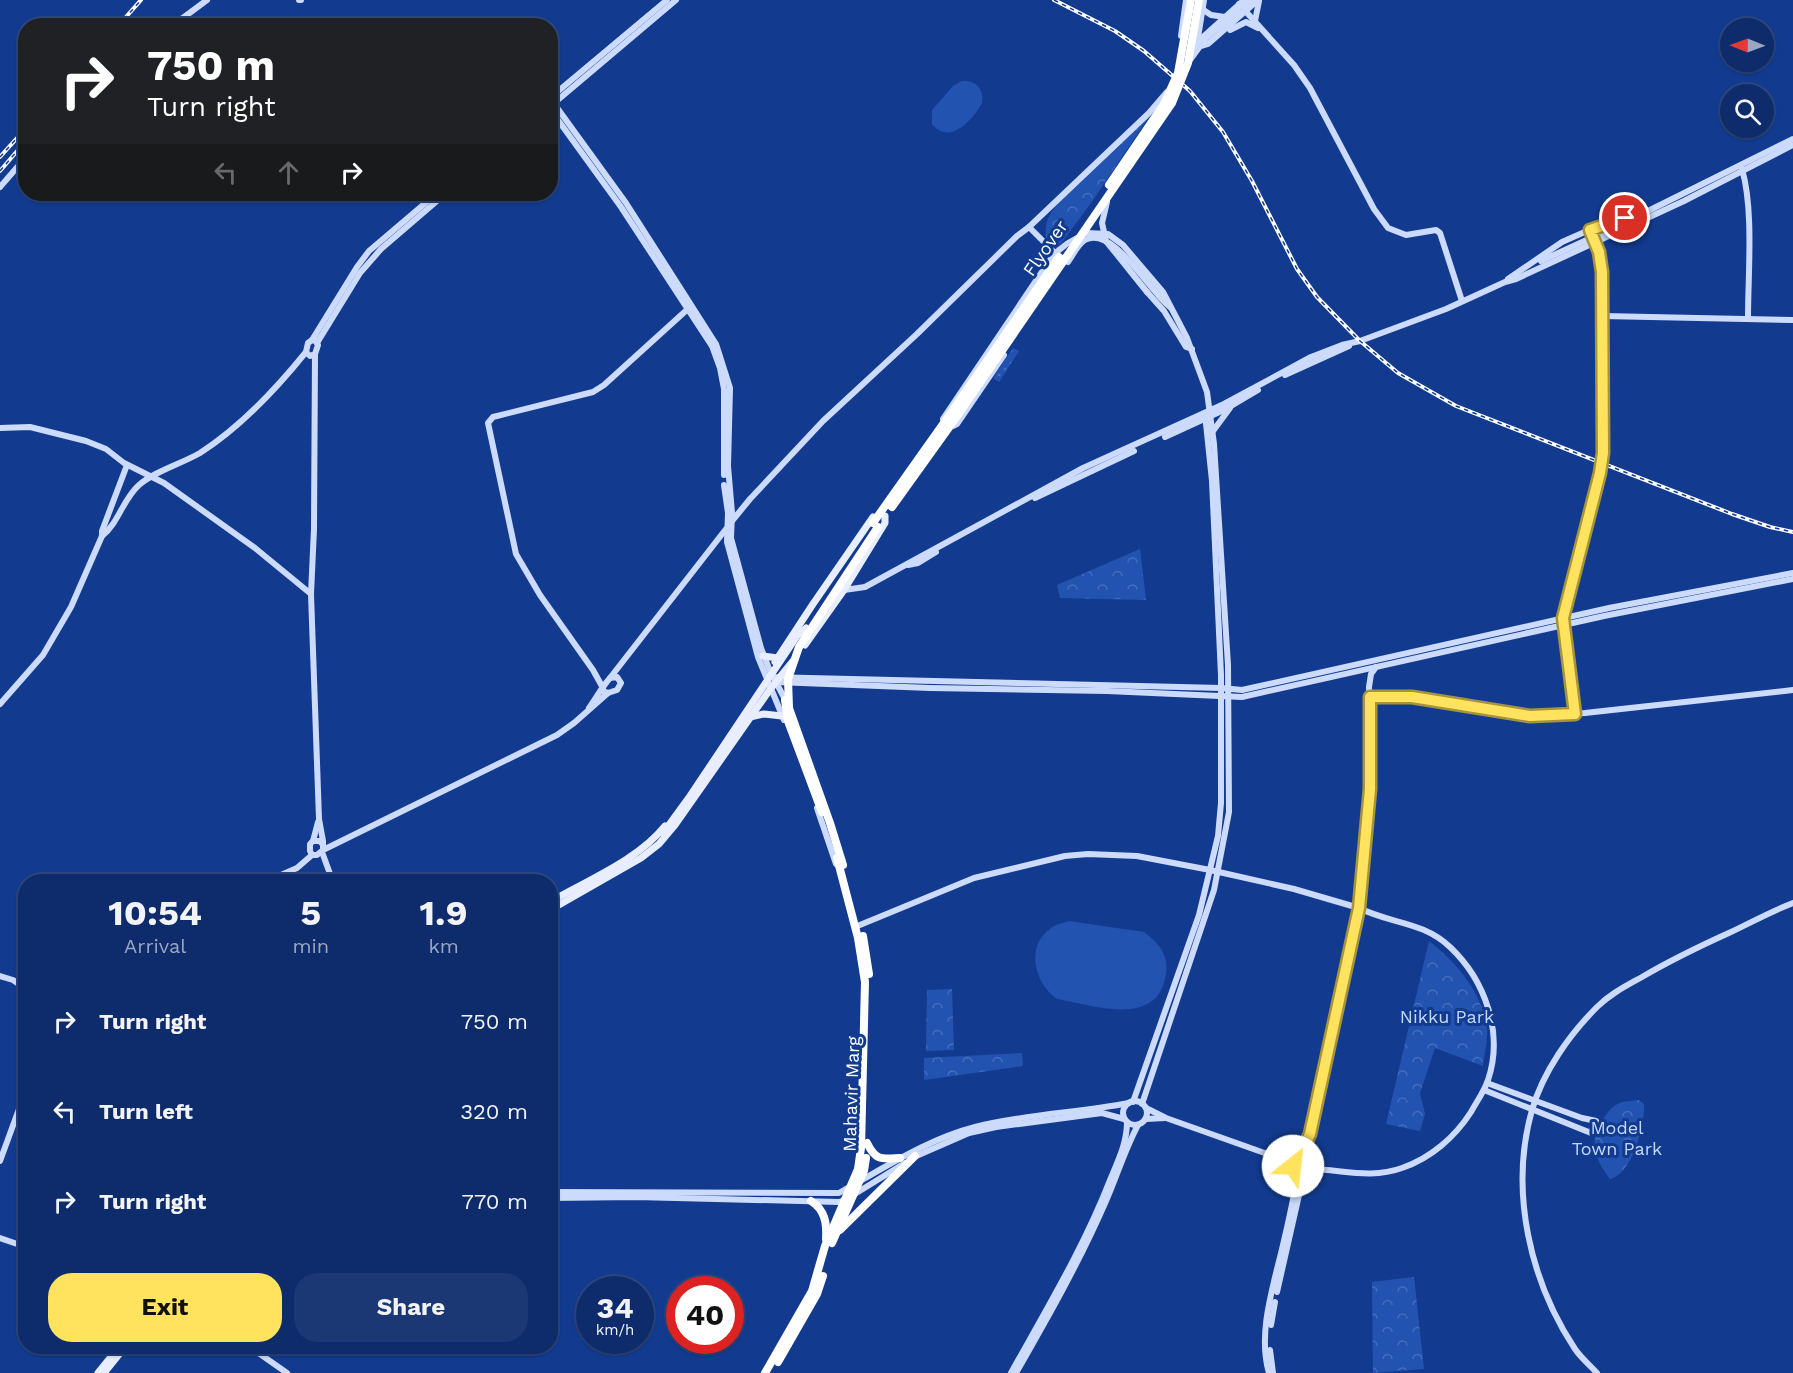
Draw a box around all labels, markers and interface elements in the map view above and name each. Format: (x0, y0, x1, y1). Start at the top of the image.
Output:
north arrow (1720, 18, 1774, 72)
map controls (1720, 18, 1774, 138)
text: 750 m (147, 41, 275, 90)
icon: right (48, 42, 126, 120)
button: search (1720, 84, 1774, 138)
text: Turn right (147, 91, 276, 123)
icon: left (209, 156, 242, 189)
icon: ahead (272, 156, 305, 189)
icon: right (335, 156, 368, 189)
pin (1599, 192, 1650, 243)
icon: arrive (1608, 201, 1641, 234)
street label: Flyover (1018, 216, 1072, 280)
text: 10:54 (108, 892, 202, 934)
text: 5 (300, 892, 321, 934)
text: 1.9 (420, 892, 468, 934)
text: Arrival (124, 934, 186, 958)
text: min (292, 934, 329, 958)
text: km (428, 934, 459, 958)
icon: right (48, 1005, 81, 1038)
park label: Nikku Park (1400, 1006, 1494, 1027)
text: Turn right (99, 1009, 206, 1034)
text: 750 m (461, 1009, 528, 1034)
street label: Mahavir Marg (838, 1035, 864, 1152)
icon: left (48, 1095, 81, 1128)
text: Turn left (99, 1099, 193, 1124)
text: 320 m (460, 1099, 528, 1124)
park label: Model Town Park (1572, 1117, 1662, 1159)
position arrow (1261, 1134, 1325, 1198)
icon: right (48, 1185, 81, 1218)
text: Turn right (99, 1189, 206, 1214)
text: 770 m (462, 1189, 528, 1214)
button: Exit (48, 1273, 282, 1342)
button: Share (294, 1273, 528, 1342)
speed limit sign: 40 (666, 1276, 744, 1354)
text: 34 (596, 1290, 634, 1325)
text: km/h (596, 1321, 634, 1339)

